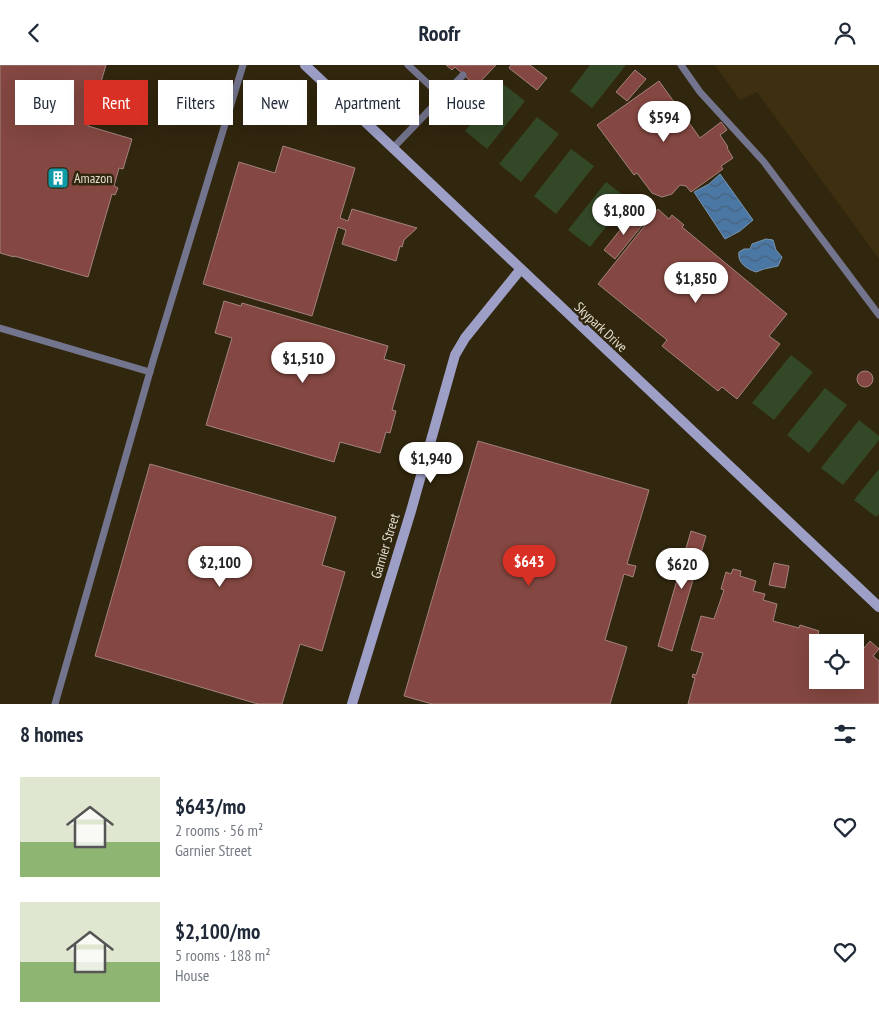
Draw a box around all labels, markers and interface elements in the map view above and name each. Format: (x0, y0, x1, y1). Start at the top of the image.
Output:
icon: back (20, 19, 48, 47)
text: Roofr (419, 19, 460, 47)
icon: person (831, 19, 859, 47)
chip: Buy (15, 80, 74, 125)
chip: Rent (84, 80, 148, 125)
chip: Filters (158, 80, 233, 125)
chip: New (243, 80, 307, 125)
chip: Apartment (317, 80, 419, 125)
chip: House (429, 80, 503, 125)
pin: $594 (634, 101, 694, 143)
text: $594 (649, 107, 679, 127)
building icon: Amazon (46, 166, 70, 190)
place label: Amazon (74, 169, 112, 187)
pin: $1,800 (583, 193, 665, 236)
text: $1,800 (603, 200, 645, 220)
pin: $1,850 (655, 261, 737, 304)
text: $1,850 (675, 268, 717, 288)
street label: Skypark Drive (571, 298, 631, 356)
pin: $1,510 (262, 341, 344, 384)
text: $1,510 (282, 348, 324, 368)
pin: $1,940 (390, 441, 472, 484)
text: $1,940 (410, 448, 452, 468)
street label: Garnier Street (367, 511, 403, 581)
pin: $2,100 (179, 545, 261, 588)
pin: $643 (499, 545, 559, 587)
pin: $620 (652, 547, 712, 590)
text: $643 (514, 551, 544, 571)
text: $2,100 (199, 552, 241, 572)
text: $620 (667, 554, 697, 574)
map controls (809, 634, 864, 689)
button: locate (809, 634, 864, 689)
icon: filters (831, 720, 859, 748)
text: 8 homes (20, 721, 83, 748)
text: $643/mo (175, 793, 246, 820)
icon: home (60, 797, 120, 857)
icon: heart (831, 813, 859, 841)
text: 2 rooms · 56 m² (175, 820, 263, 840)
text: Garnier Street (175, 840, 252, 860)
text: $2,100/mo (175, 918, 260, 945)
icon: home (60, 922, 120, 982)
icon: heart (831, 938, 859, 966)
text: 5 rooms · 188 m² (175, 945, 271, 965)
text: House (175, 965, 209, 985)

